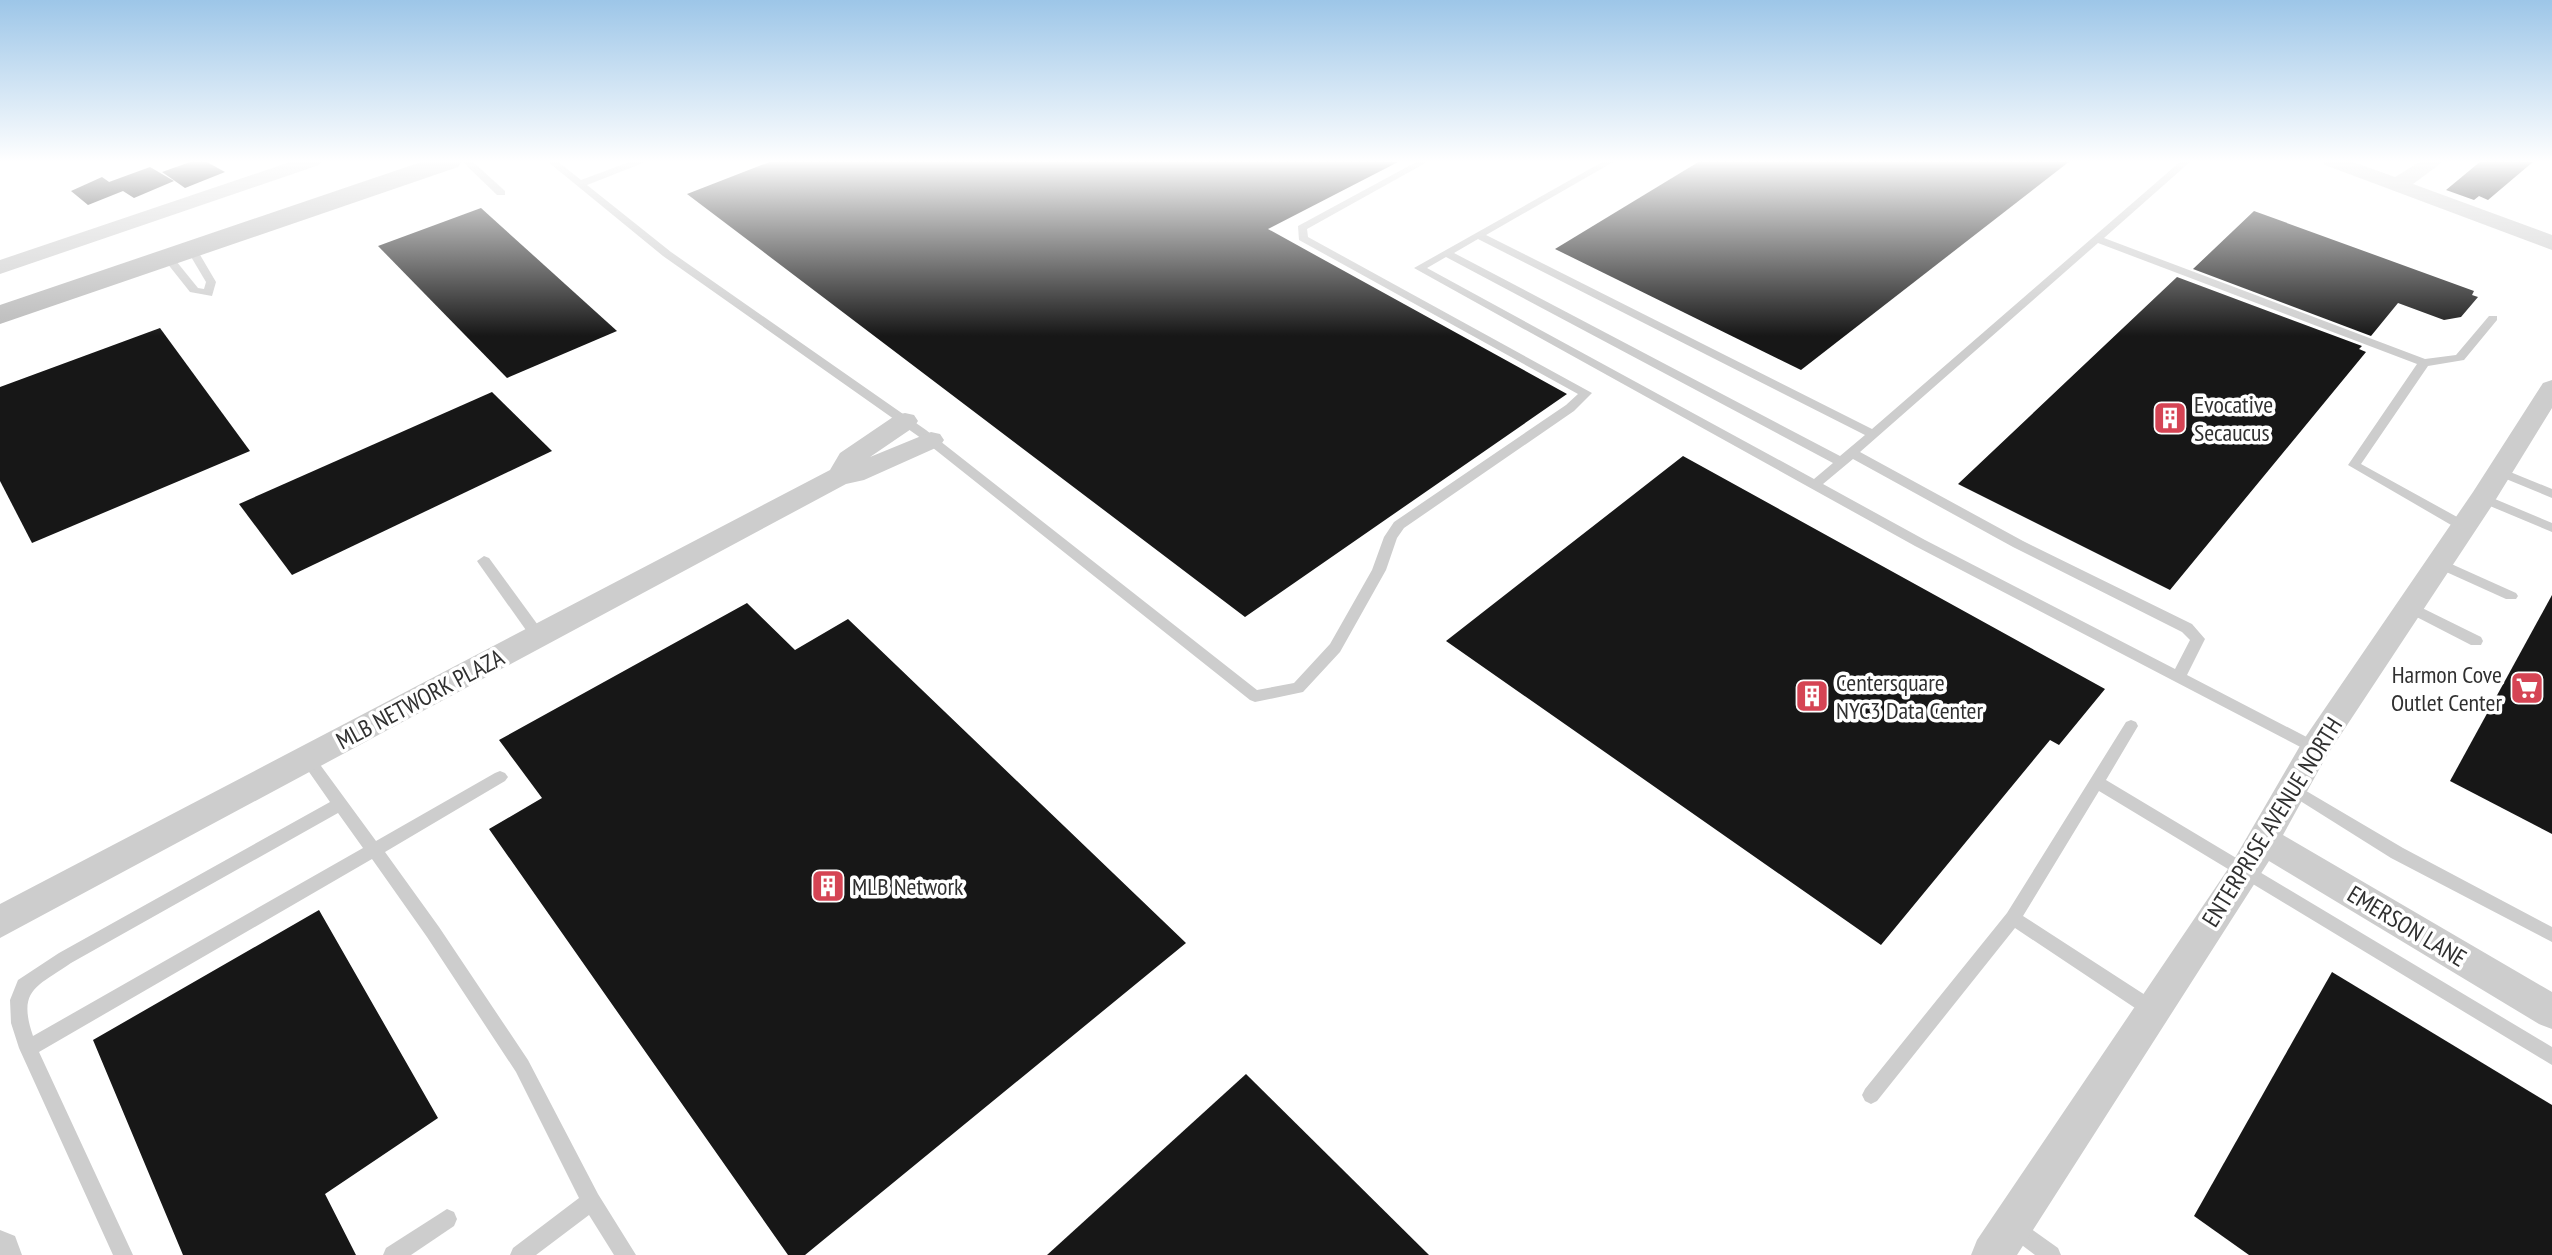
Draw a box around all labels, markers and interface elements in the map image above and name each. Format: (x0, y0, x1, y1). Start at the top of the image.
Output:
place label: Evocative Secaucus (2194, 389, 2273, 448)
building icon: Evocative Secaucus (2151, 399, 2189, 437)
street label: MLB NETWORK PLAZA (331, 641, 510, 756)
place label: Harmon Cove Outlet Center (2391, 659, 2502, 718)
place label: Centersquare NYC3 Data Center (1836, 667, 1983, 726)
supermarket icon: Harmon Cove Outlet Center (2508, 669, 2546, 707)
building icon: Centersquare NYC3 Data Center (1793, 677, 1831, 715)
street label: ENTERPRISE AVENUE NORTH (2195, 711, 2349, 933)
building icon: MLB Network (809, 867, 847, 905)
place label: MLB Network (852, 871, 964, 902)
street label: EMERSON LANE (2342, 878, 2472, 974)

